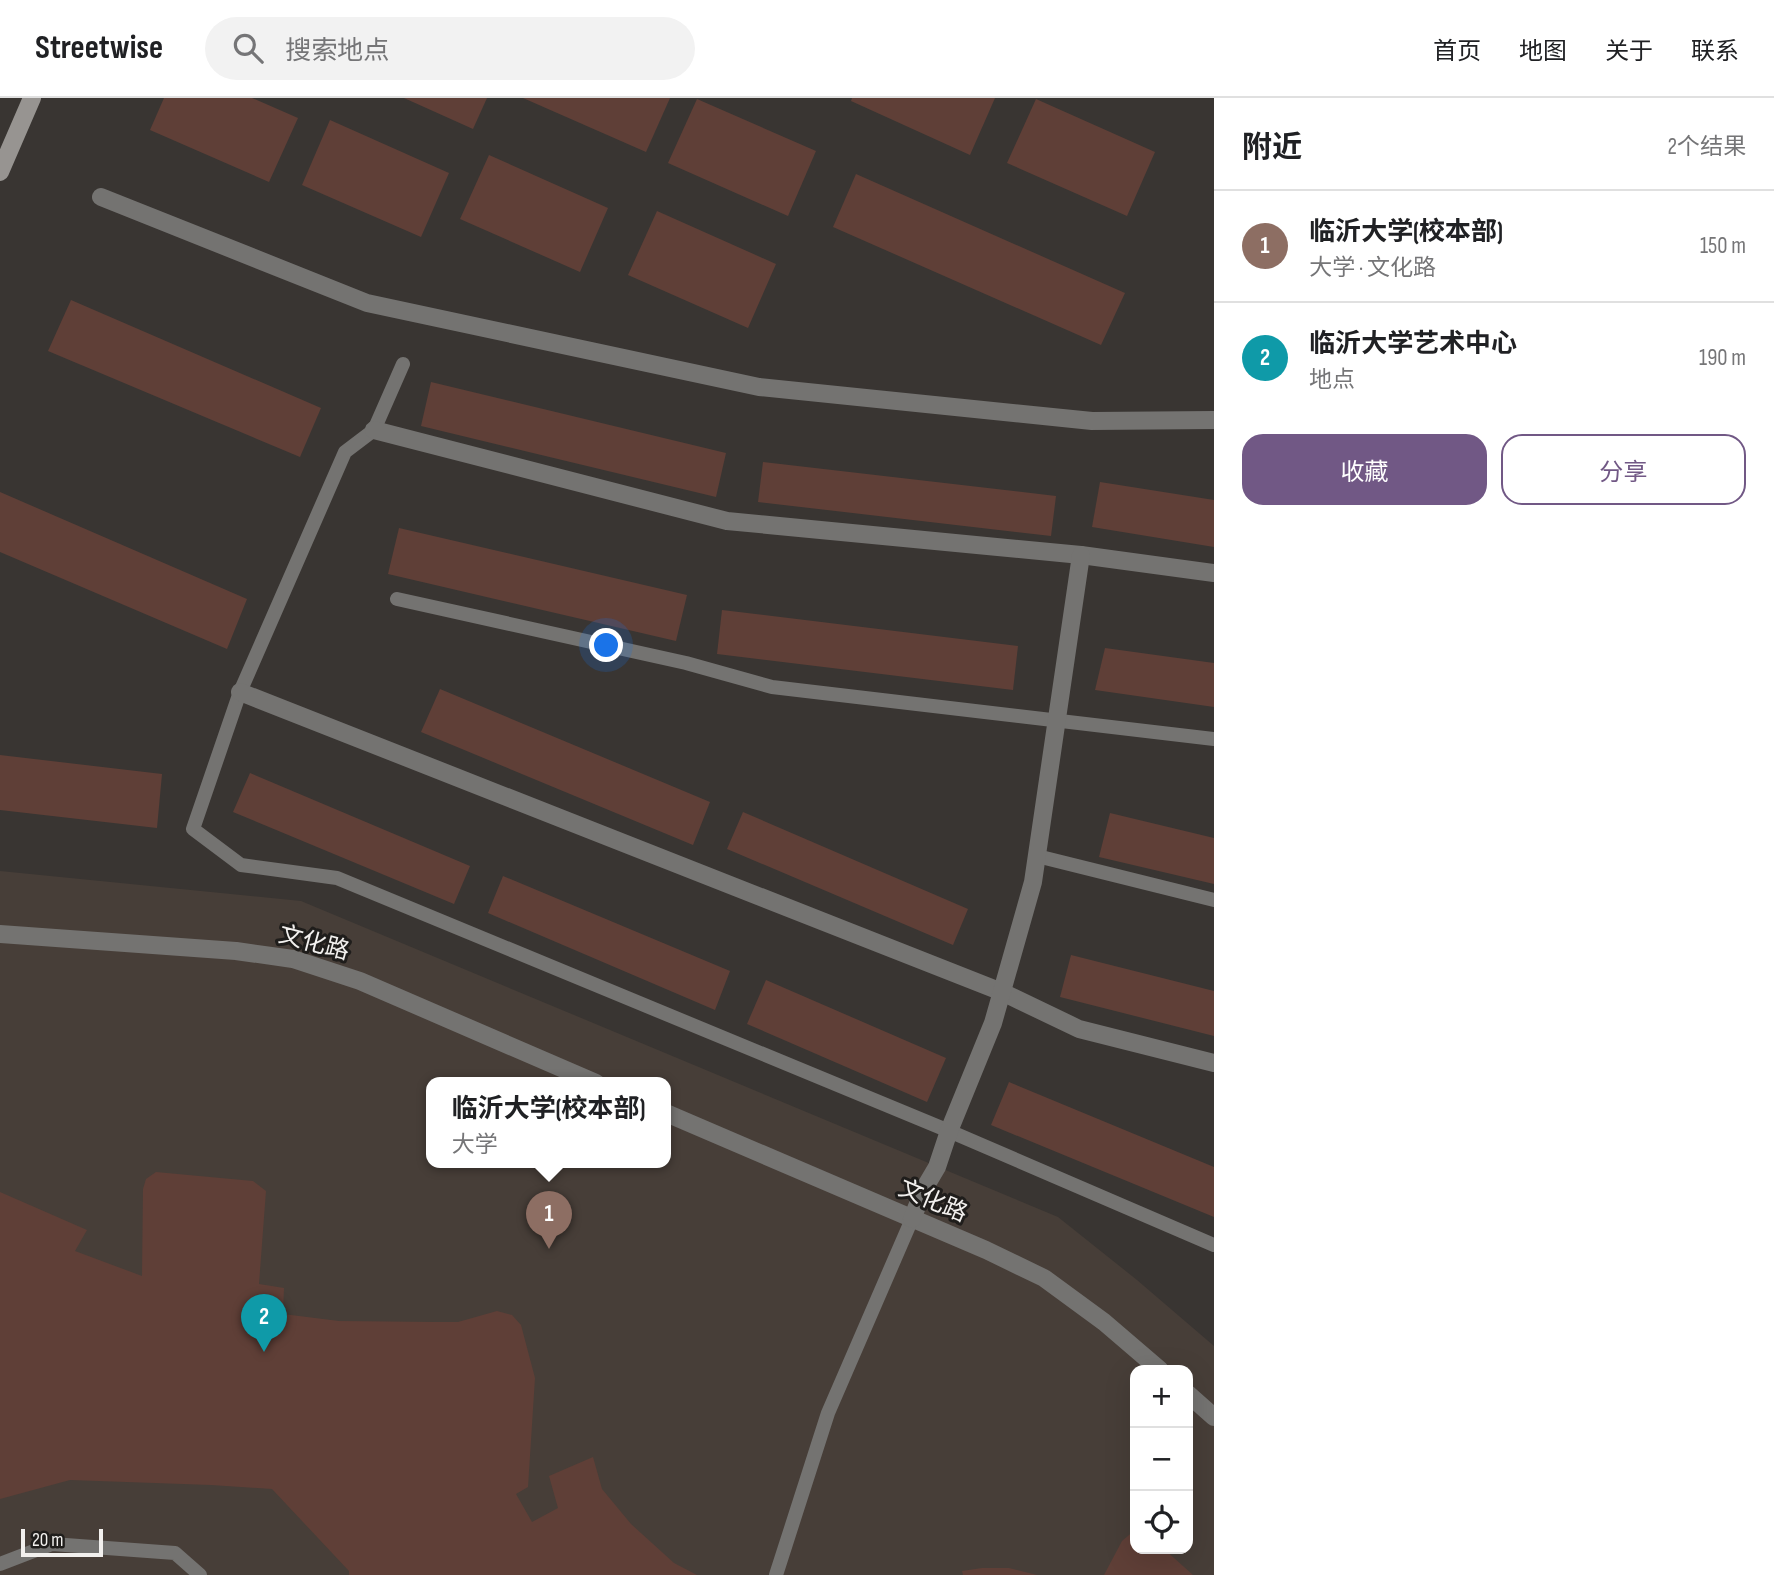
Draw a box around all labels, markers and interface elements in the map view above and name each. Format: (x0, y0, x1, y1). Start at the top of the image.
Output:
search box (205, 17, 695, 80)
text: Streetwise (35, 28, 163, 68)
icon: search (229, 29, 267, 67)
text: 搜索地点 (285, 36, 389, 67)
text: 首页 (1433, 37, 1481, 66)
text: 地图 (1519, 37, 1567, 66)
text: 关于 (1605, 37, 1653, 66)
text: 联系 (1691, 37, 1739, 66)
text: 附近 (1242, 130, 1302, 166)
text: 2个结果 (1668, 133, 1746, 161)
text: 临沂大学(校本部) (1309, 217, 1503, 248)
text: 1 (1260, 232, 1270, 260)
text: 150 m (1700, 232, 1746, 260)
text: 大学 · 文化路 (1309, 254, 1436, 282)
text: 临沂大学艺术中心 (1309, 329, 1517, 360)
text: 2 (1260, 344, 1270, 372)
text: 190 m (1699, 344, 1746, 372)
text: 地点 (1309, 366, 1355, 394)
button: 收藏 (1242, 434, 1487, 505)
button: 分享 (1501, 434, 1746, 505)
your location (589, 628, 623, 662)
street label: 文化路 (275, 920, 353, 966)
popup (426, 1077, 671, 1168)
text: 临沂大学(校本部) (451, 1094, 646, 1125)
text: 大学 (451, 1131, 497, 1159)
street label: 文化路 (894, 1174, 972, 1228)
pin: 1 (526, 1191, 572, 1249)
pin: 2 (241, 1294, 287, 1352)
map controls (1130, 1365, 1193, 1554)
button: + (1130, 1365, 1193, 1428)
button: − (1130, 1428, 1193, 1491)
button: locate (1130, 1491, 1193, 1554)
scale bar (21, 1526, 103, 1558)
text: 20 m (32, 1529, 64, 1552)

